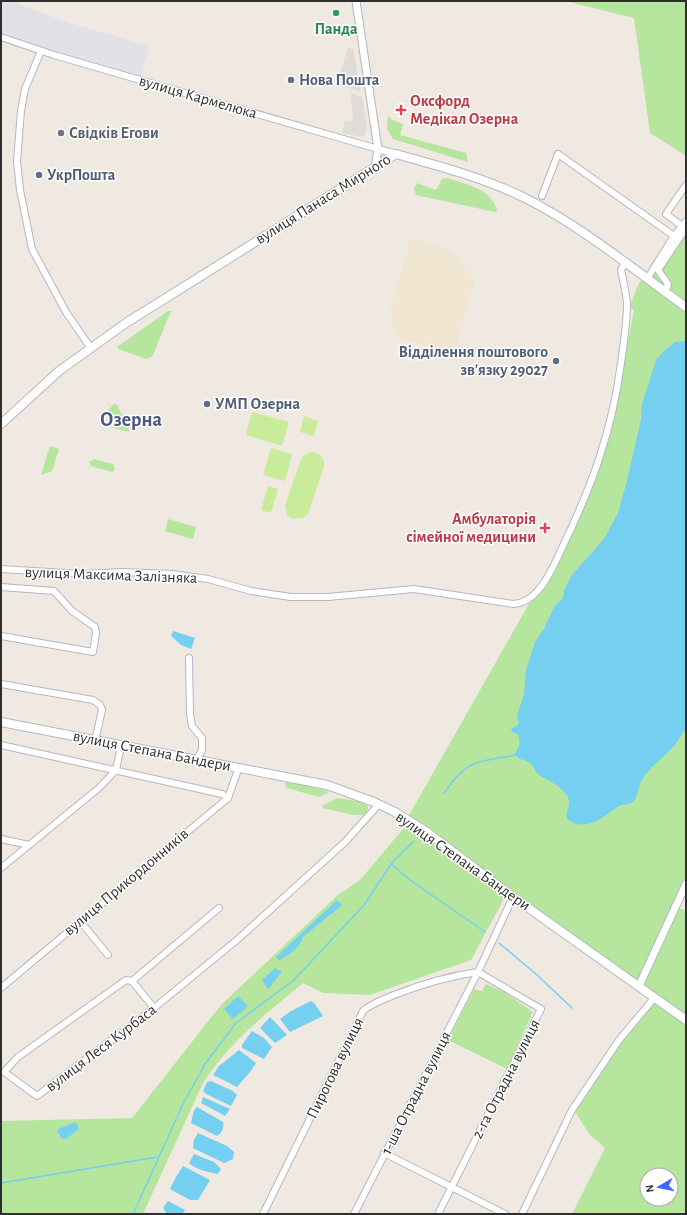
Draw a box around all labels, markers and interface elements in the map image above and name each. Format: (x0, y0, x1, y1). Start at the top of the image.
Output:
marker: Панда (331, 8, 341, 18)
place label: Панда (314, 21, 358, 37)
street label: вулиця Кармелюка (137, 72, 259, 122)
place label: Нова Пошта (299, 72, 380, 88)
marker: Нова Пошта (286, 75, 296, 85)
place label: Оксфорд Медікал Озерна (410, 93, 519, 127)
marker: Оксфорд Медікал Озерна (395, 104, 407, 116)
place label: Свідків Егови (69, 125, 159, 141)
marker: Свідків Егови (56, 128, 66, 138)
street label: вулиця Панаса Мирного (253, 151, 394, 248)
place label: УкрПошта (47, 167, 116, 183)
marker: УкрПошта (34, 170, 44, 180)
place label: Відділення поштового зв’язку 29027 (398, 344, 548, 379)
marker: Відділення поштового зв’язку 29027 (551, 356, 561, 366)
place label: УМП Озерна (215, 396, 300, 412)
marker: УМП Озерна (202, 399, 212, 409)
district label: Озерна (100, 410, 162, 430)
place label: Амбулаторія сімейної медицини (406, 511, 536, 545)
marker: Амбулаторія сімейної медицини (539, 522, 551, 534)
street label: вулиця Максима Залізняка (24, 564, 198, 587)
street label: вулиця Степана Бандери (72, 728, 232, 775)
street label: вулиця Степана Бандери (392, 808, 533, 914)
street label: вулиця Прикордонників (61, 825, 192, 939)
street label: вулиця Леся Курбаса (43, 1001, 160, 1095)
street label: Пирогова вулиця (304, 1015, 367, 1122)
street label: 2-га Отрадна вулиця (469, 1017, 544, 1142)
street label: 1-ша Отрадна вулиця (378, 1029, 455, 1158)
north arrow (639, 1167, 679, 1207)
text: N (644, 1184, 656, 1193)

